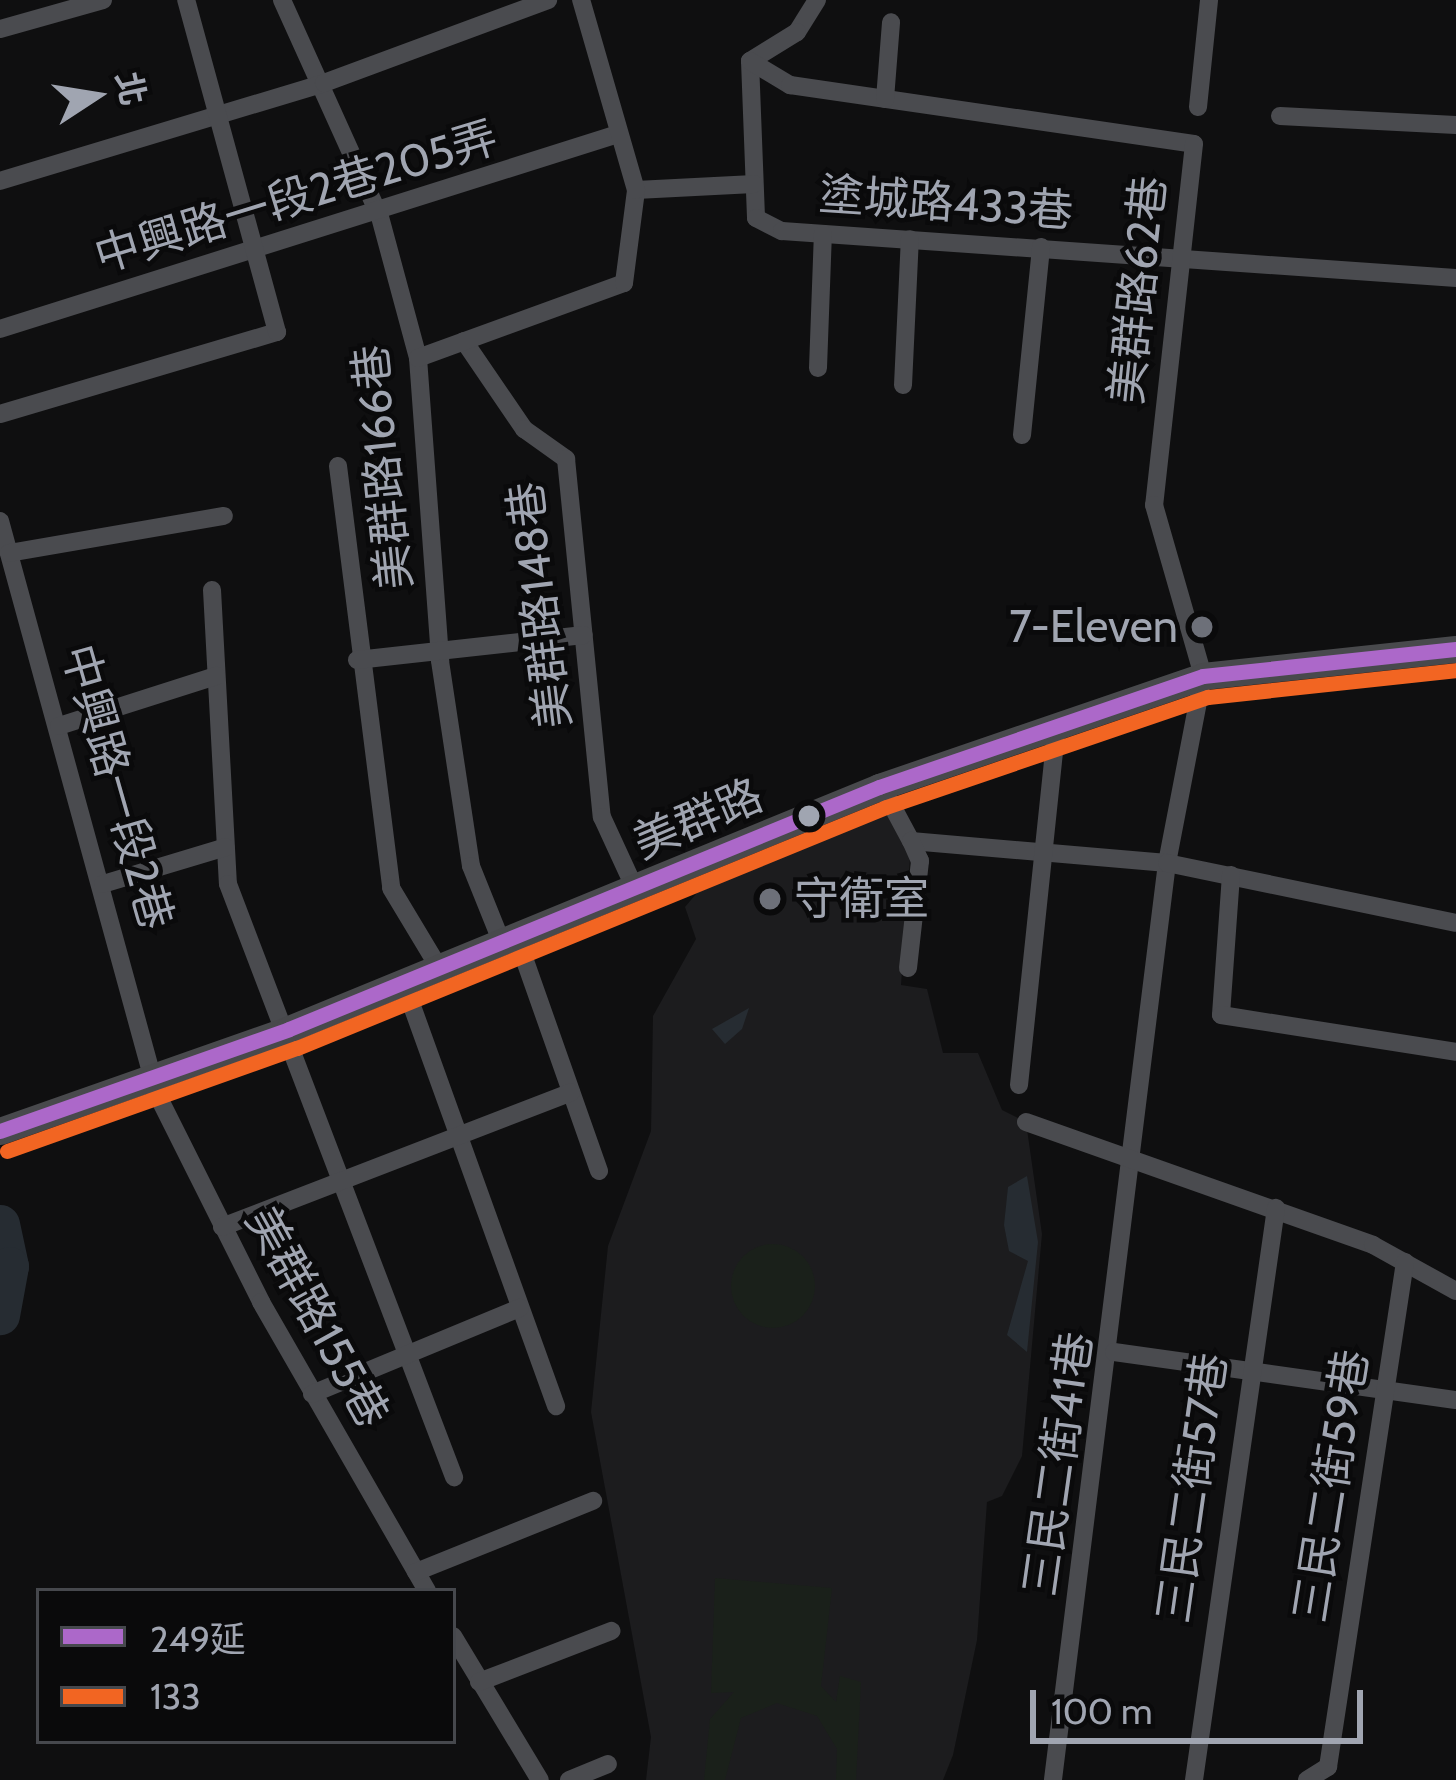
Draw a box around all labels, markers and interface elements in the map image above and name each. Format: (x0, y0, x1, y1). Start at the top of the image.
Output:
north arrow (36, 36, 156, 156)
text: 北 (108, 68, 154, 109)
street label: 中興路一段2巷205弄 (88, 110, 504, 284)
street label: 塗城路433巷 (817, 167, 1075, 239)
street label: 美群路62巷 (1099, 173, 1177, 407)
street label: 美群路166巷 (343, 342, 423, 592)
street label: 美群路148巷 (498, 479, 582, 731)
place label: 7-Eleven (1009, 600, 1178, 654)
marker: 7-Eleven (1189, 614, 1215, 640)
street label: 中興路一段2巷 (51, 638, 183, 936)
street label: 美群路 (625, 768, 771, 870)
unlabelled marker (798, 805, 820, 827)
place label: 守衛室 (794, 872, 929, 926)
marker: 守衛室 (757, 886, 783, 912)
street label: 美群路155巷 (234, 1197, 400, 1437)
street label: 三民二街41巷 (1013, 1329, 1103, 1599)
street label: 三民二街59巷 (1283, 1346, 1379, 1626)
street label: 三民二街57巷 (1146, 1350, 1238, 1626)
legend (36, 1588, 456, 1744)
text: 249延 (150, 1617, 246, 1661)
scale bar (1036, 1666, 1369, 1740)
text: 133 (150, 1674, 201, 1718)
text: 100 m (1051, 1689, 1153, 1733)

